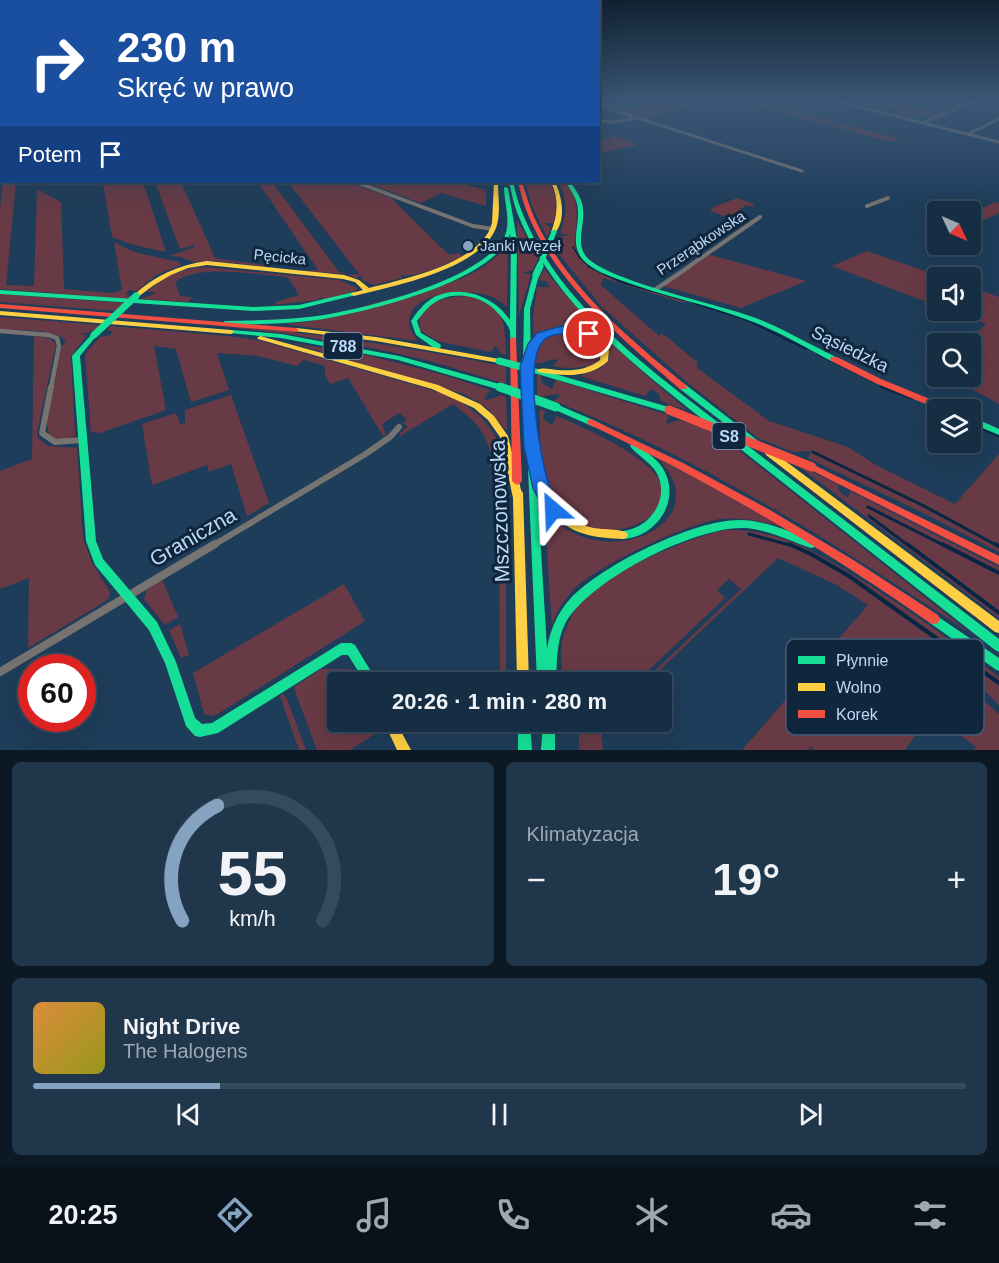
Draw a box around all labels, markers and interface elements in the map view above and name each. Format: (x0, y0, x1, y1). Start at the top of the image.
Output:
icon: right (18, 24, 96, 102)
text: 230 m (117, 24, 236, 71)
text: Skręć w prawo (117, 73, 294, 103)
icon: arrive (94, 138, 127, 171)
text: Potem (18, 142, 82, 167)
north arrow (927, 201, 981, 255)
map controls (927, 201, 981, 453)
street label: Przerąbkowska (653, 207, 749, 278)
place label: Janki Węzeł (480, 237, 562, 254)
marker: Janki Węzeł (461, 239, 475, 253)
street label: Pęcicka (253, 245, 308, 268)
button: sound (927, 267, 981, 321)
pin (563, 308, 614, 359)
icon: arrive (572, 317, 605, 350)
street label: Sąsiedzka (808, 322, 893, 377)
road number: 788 (324, 333, 362, 359)
button: search (927, 333, 981, 387)
button: layers (927, 399, 981, 453)
road number: S8 (712, 423, 746, 449)
street label: Mszczonowska (486, 439, 513, 583)
position arrow (521, 478, 585, 542)
street label: Graniczna (146, 503, 240, 570)
legend (786, 639, 984, 735)
text: Płynnie (836, 652, 889, 669)
speed limit sign: 60 (18, 654, 96, 732)
text: Wolno (836, 679, 881, 696)
text: 20:26 · 1 min · 280 m (392, 689, 607, 714)
text: Korek (836, 706, 879, 723)
text: Klimatyzacja (527, 823, 639, 845)
text: 55 (218, 839, 287, 908)
text: 19° (712, 854, 780, 905)
text: − (527, 861, 546, 898)
text: + (947, 861, 966, 898)
text: km/h (230, 907, 276, 931)
text: Night Drive (123, 1014, 240, 1039)
text: The Halogens (123, 1040, 248, 1062)
icon: previous (172, 1098, 205, 1131)
icon: pause (483, 1098, 516, 1131)
icon: next (794, 1098, 827, 1131)
icon: directions (214, 1194, 256, 1236)
icon: music (353, 1194, 395, 1236)
icon: phone (492, 1194, 534, 1236)
icon: climate (631, 1194, 673, 1236)
icon: car (770, 1194, 812, 1236)
icon: filters (909, 1194, 951, 1236)
text: 20:25 (48, 1200, 117, 1230)

